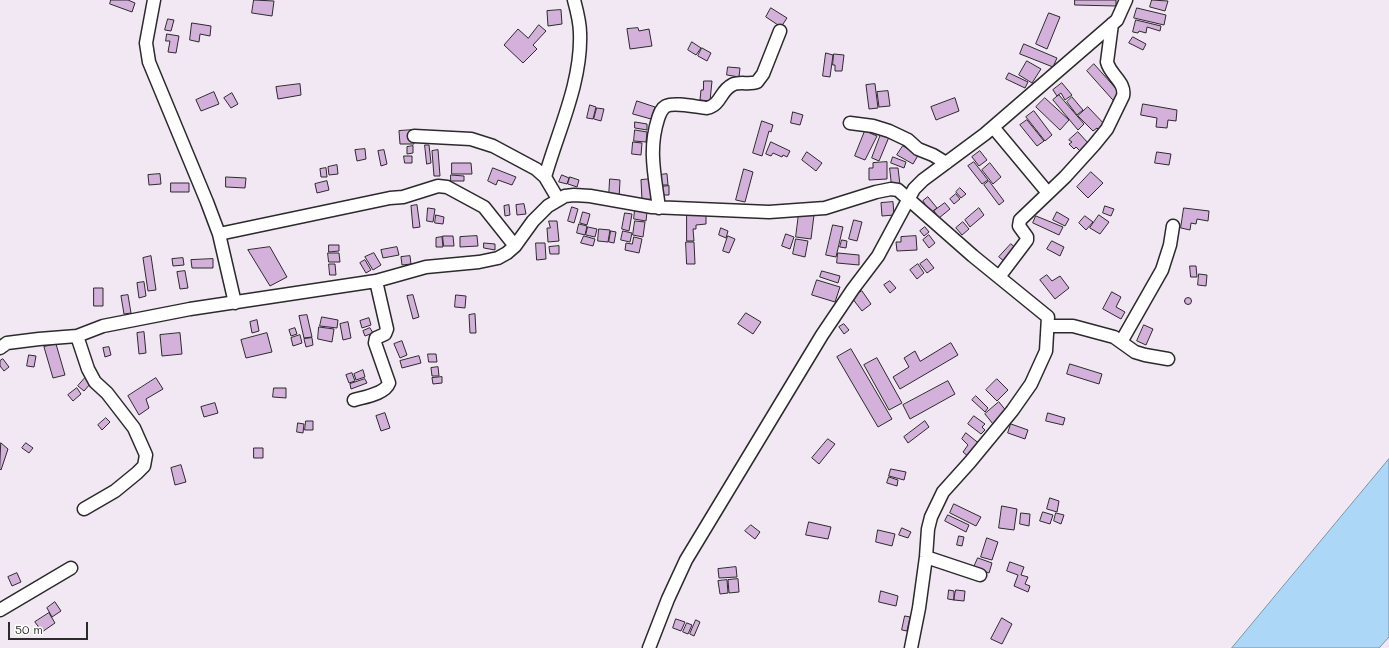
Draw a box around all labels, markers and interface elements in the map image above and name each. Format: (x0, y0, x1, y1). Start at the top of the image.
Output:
scale bar (10, 614, 90, 640)
text: 50 m (15, 621, 43, 637)

